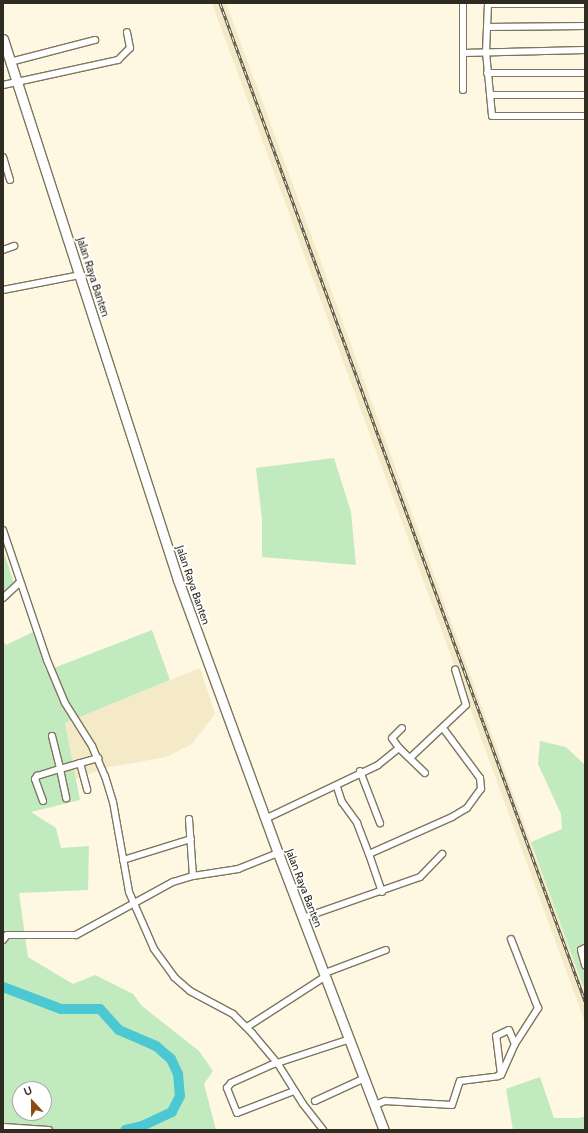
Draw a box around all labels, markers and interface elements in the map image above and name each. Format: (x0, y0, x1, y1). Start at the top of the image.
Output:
street label: Jalan Raya Banten (74, 236, 112, 318)
street label: Jalan Raya Banten (173, 544, 213, 626)
street label: Jalan Raya Banten (283, 847, 325, 929)
north arrow (12, 1081, 52, 1121)
text: U (22, 1083, 34, 1099)

